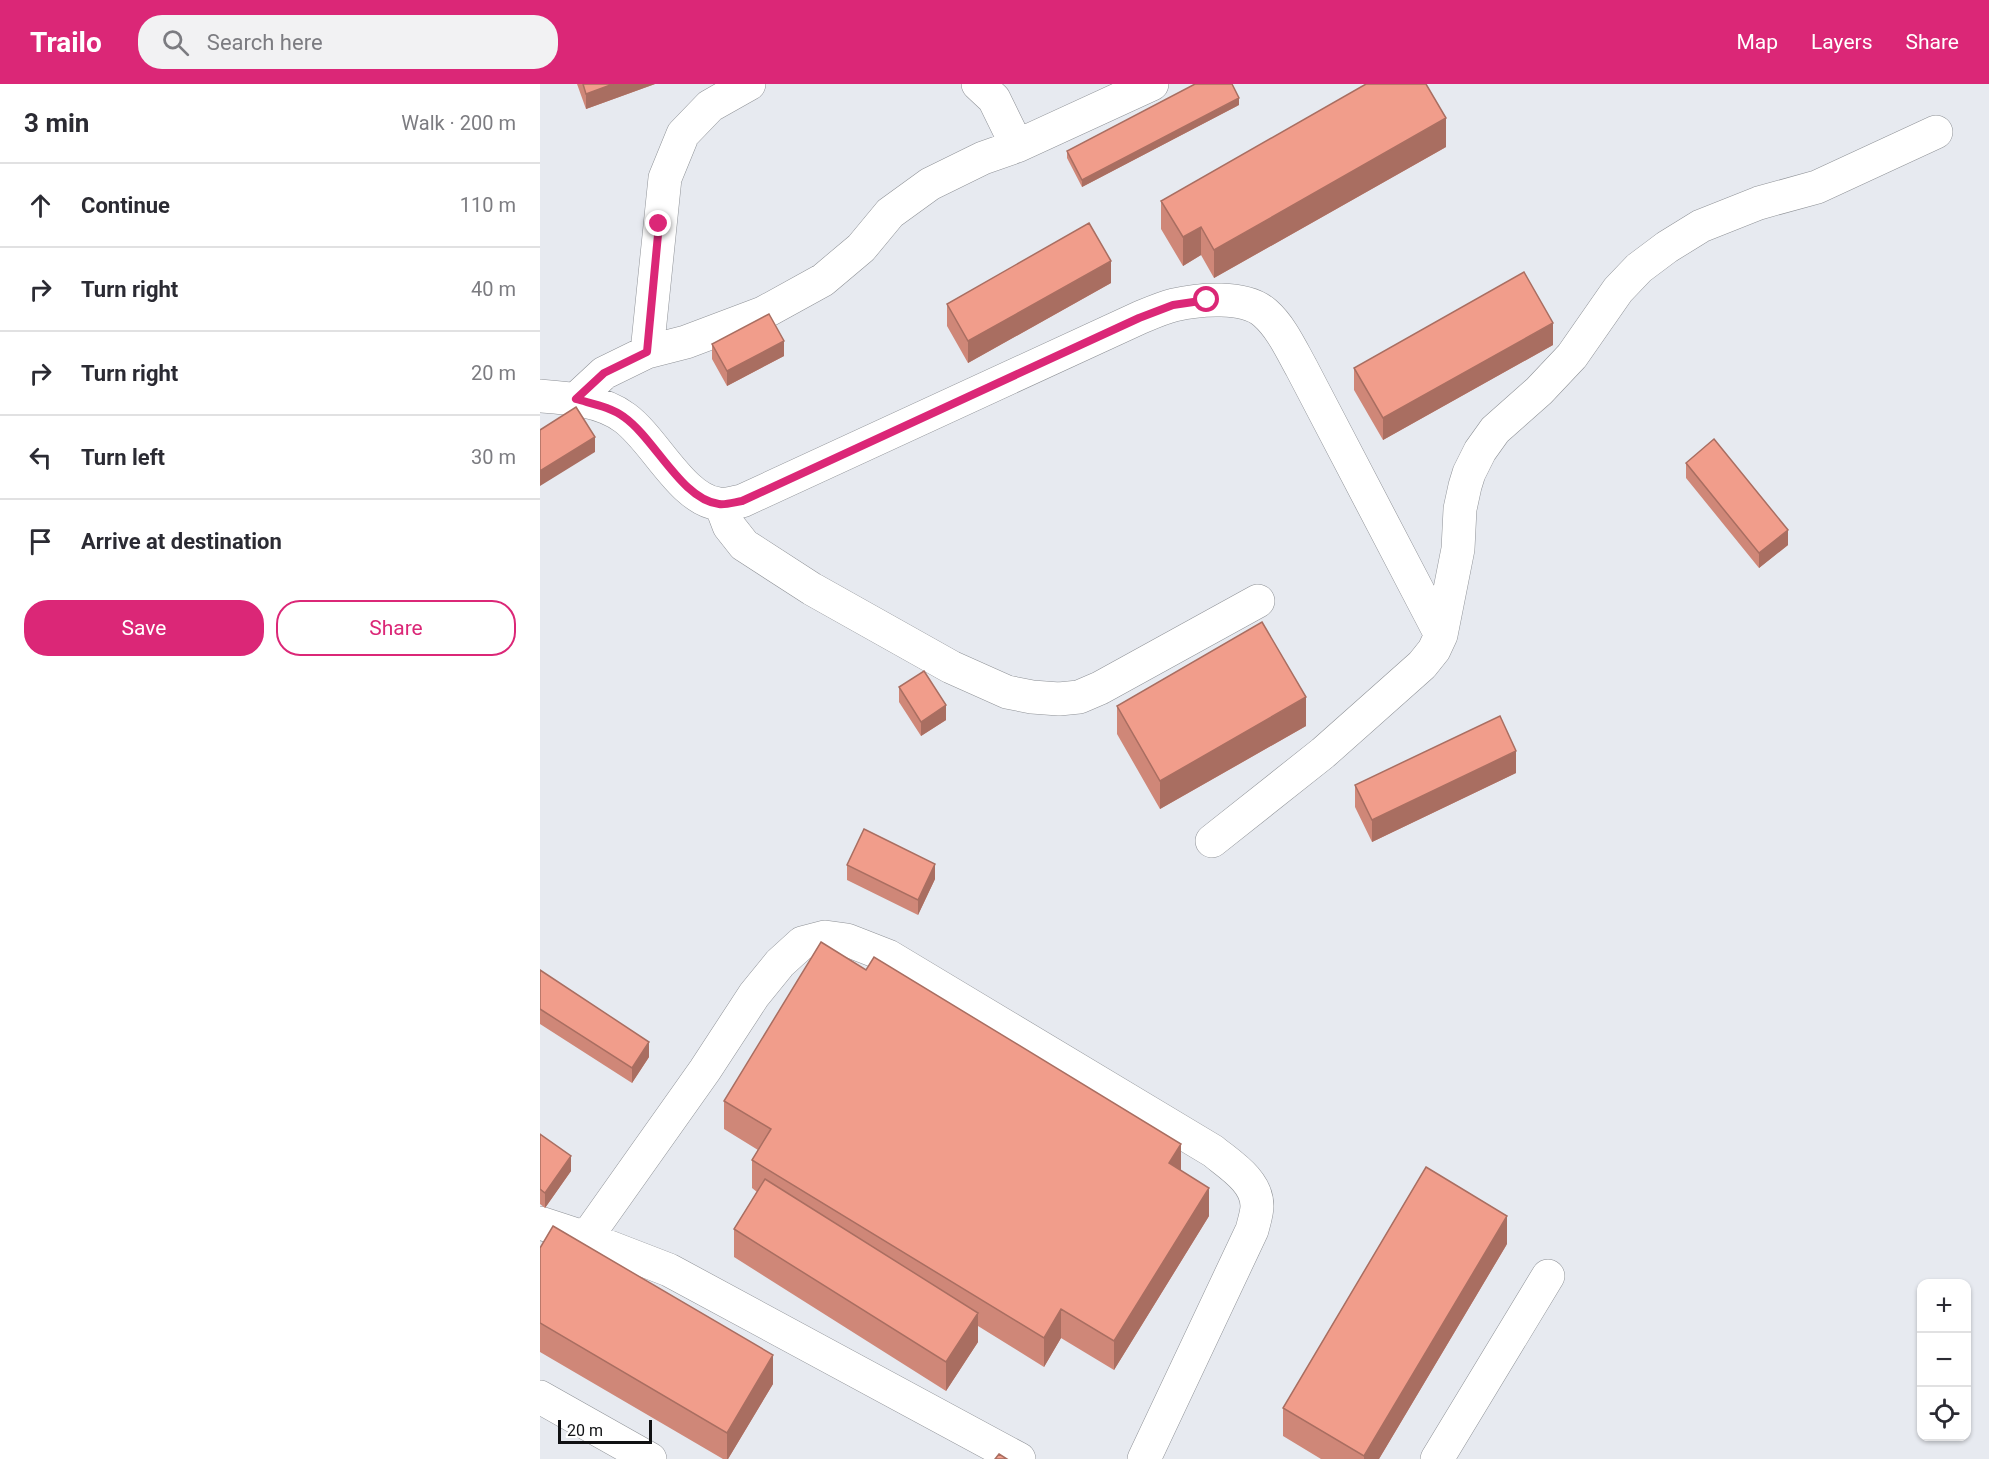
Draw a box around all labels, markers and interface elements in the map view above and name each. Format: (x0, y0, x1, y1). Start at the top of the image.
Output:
search box (138, 15, 558, 69)
text: Trailo (30, 26, 102, 59)
icon: search (159, 26, 192, 59)
text: Search here (207, 30, 323, 55)
text: Map (1736, 30, 1778, 54)
text: Layers (1811, 30, 1872, 54)
text: Share (1905, 30, 1959, 54)
text: 3 min (24, 108, 89, 138)
text: Walk · 200 m (401, 111, 516, 135)
icon: ahead (24, 189, 57, 222)
text: Continue (81, 193, 170, 218)
text: 110 m (460, 193, 516, 217)
route end (645, 210, 671, 236)
icon: right (24, 273, 57, 306)
text: Turn right (81, 277, 178, 302)
text: 40 m (471, 277, 516, 301)
route start (1193, 286, 1219, 312)
icon: right (24, 357, 57, 390)
text: Turn right (81, 361, 178, 386)
text: 20 m (471, 361, 516, 385)
icon: left (24, 441, 57, 474)
text: Turn left (81, 445, 165, 470)
text: 30 m (471, 445, 516, 469)
icon: arrive (24, 525, 57, 558)
text: Arrive at destination (81, 529, 282, 554)
button: Save (24, 600, 264, 656)
button: Share (276, 600, 516, 656)
map controls (1917, 1279, 1971, 1441)
button: + (1917, 1279, 1971, 1333)
button: − (1917, 1333, 1971, 1387)
button: locate (1917, 1387, 1971, 1441)
scale bar (558, 1417, 652, 1444)
text: 20 m (567, 1421, 603, 1440)

